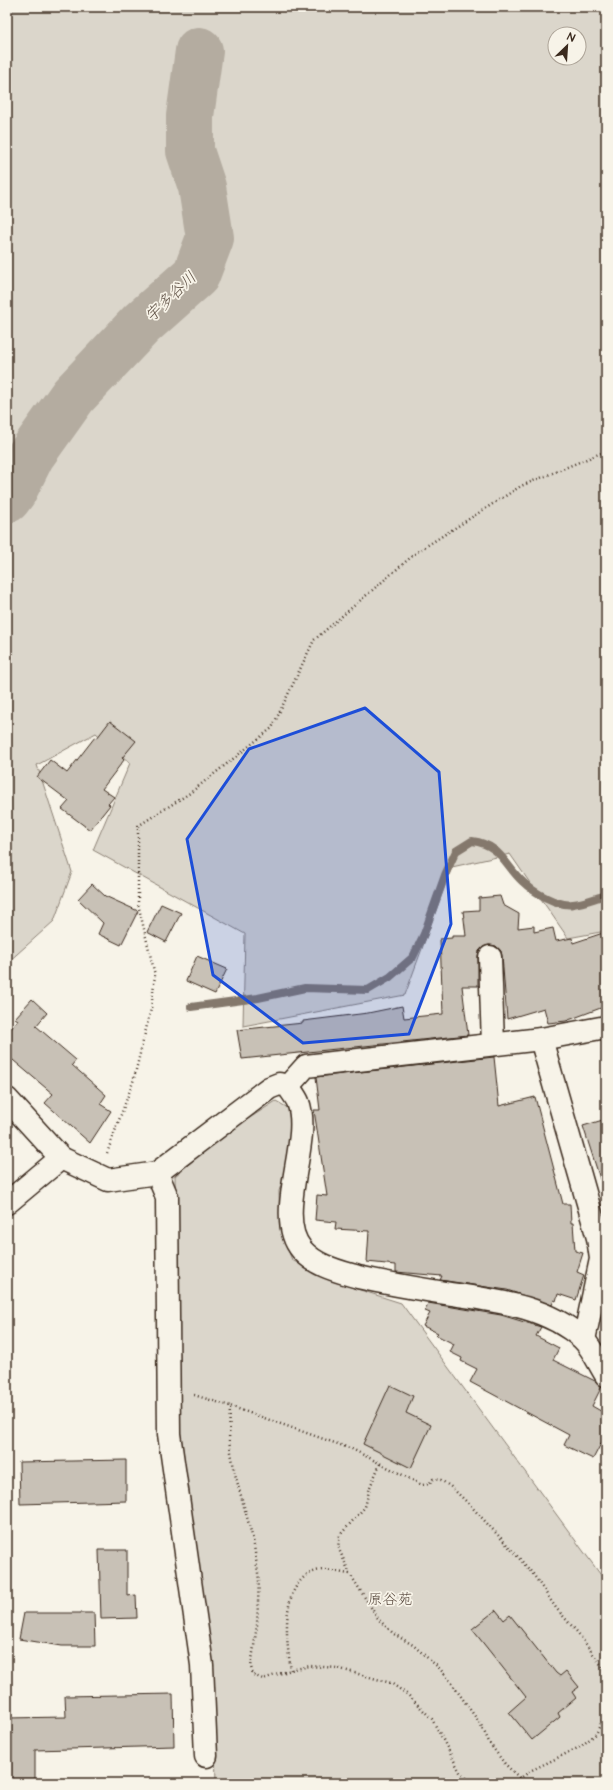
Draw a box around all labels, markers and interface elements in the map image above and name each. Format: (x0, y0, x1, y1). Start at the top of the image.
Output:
north arrow (547, 26, 587, 66)
text: N (565, 29, 577, 46)
water label: 宇多谷川 (140, 267, 201, 327)
park label: 原谷苑 (367, 1589, 413, 1610)

